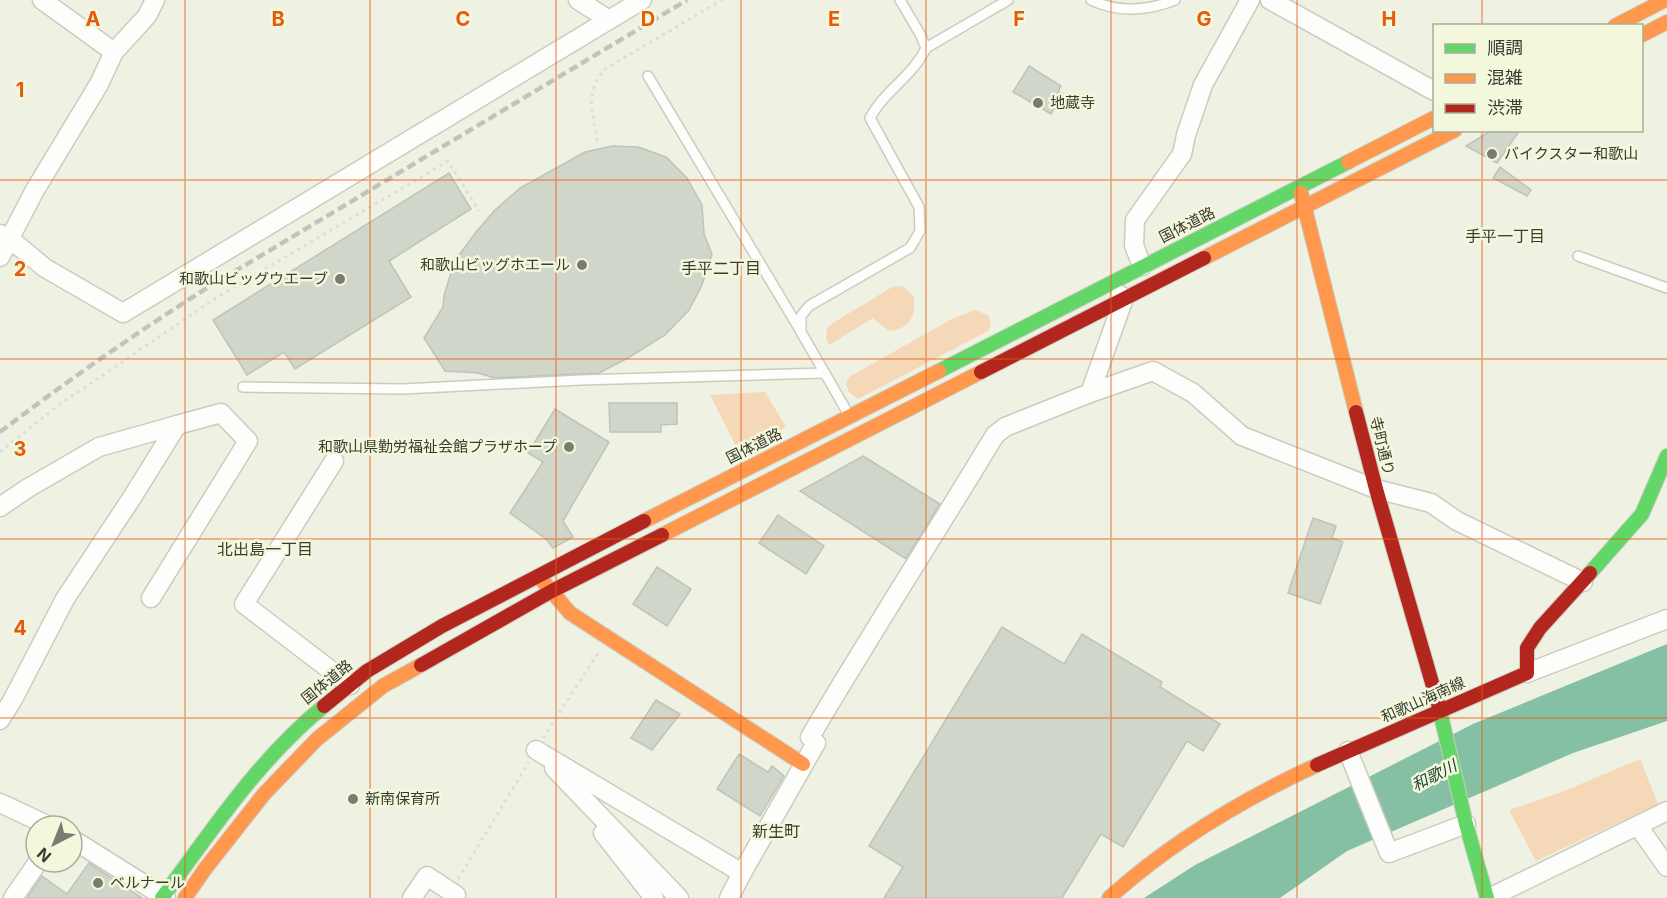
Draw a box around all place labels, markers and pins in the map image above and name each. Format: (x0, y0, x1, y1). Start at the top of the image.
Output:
place label: 地蔵寺 (1050, 93, 1095, 112)
marker: 地蔵寺 (1031, 96, 1045, 110)
place label: バイクスター和歌山 (1504, 144, 1638, 163)
marker: バイクスター和歌山 (1485, 147, 1499, 161)
place label: 和歌山ビッグホエール (420, 255, 570, 274)
marker: 和歌山ビッグホエール (575, 258, 589, 272)
place label: 和歌山ビッグウエーブ (179, 269, 328, 288)
marker: 和歌山ビッグウエーブ (333, 272, 347, 286)
place label: 和歌山県勤労福祉会館プラザホープ (318, 437, 557, 456)
marker: 和歌山県勤労福祉会館プラザホープ (562, 440, 576, 454)
place label: 新南保育所 (365, 789, 440, 808)
marker: 新南保育所 (346, 792, 360, 806)
place label: ベルナール (110, 873, 185, 892)
marker: ベルナール (91, 876, 105, 890)

